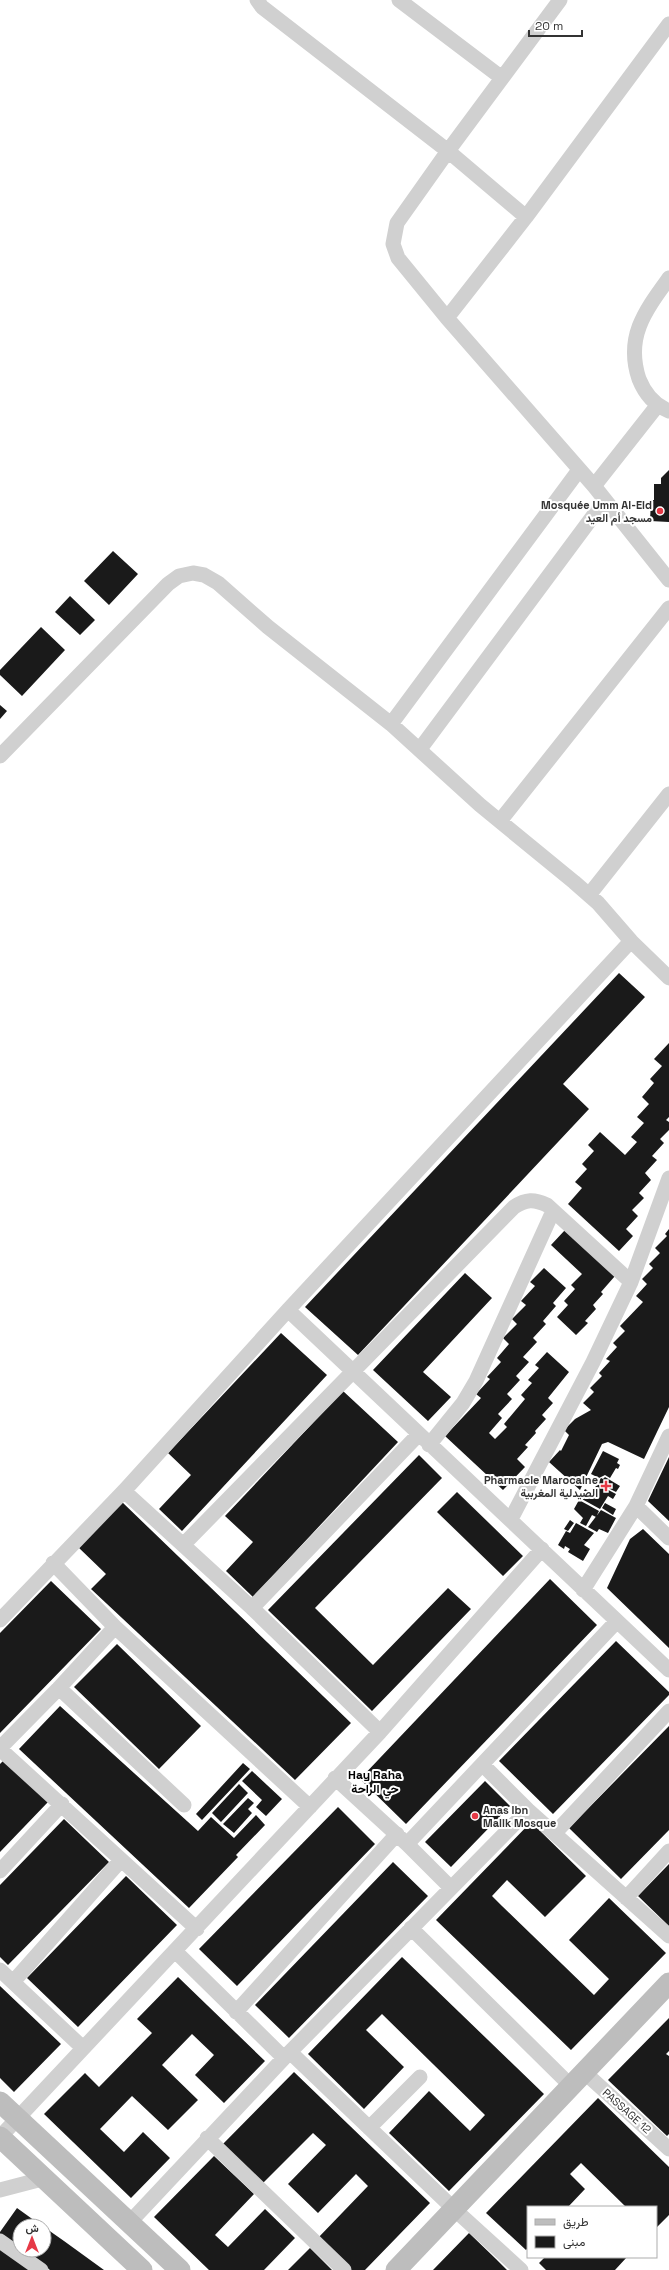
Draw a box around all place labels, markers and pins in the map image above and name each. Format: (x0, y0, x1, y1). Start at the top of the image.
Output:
place label: Mosquée Umm Al-Eid مسجد أم العيد (541, 498, 652, 526)
marker: Mosquée Umm Al-Eid مسجد أم العيد (655, 506, 665, 516)
place label: Pharmacie Marocaine الصيدلية المغربية (484, 1473, 598, 1500)
marker: Pharmacie Marocaine الصيدلية المغربية (601, 1481, 611, 1491)
place label: Anas Ibn Malik Mosque (483, 1803, 556, 1830)
marker: Anas Ibn Malik Mosque (470, 1811, 480, 1821)

